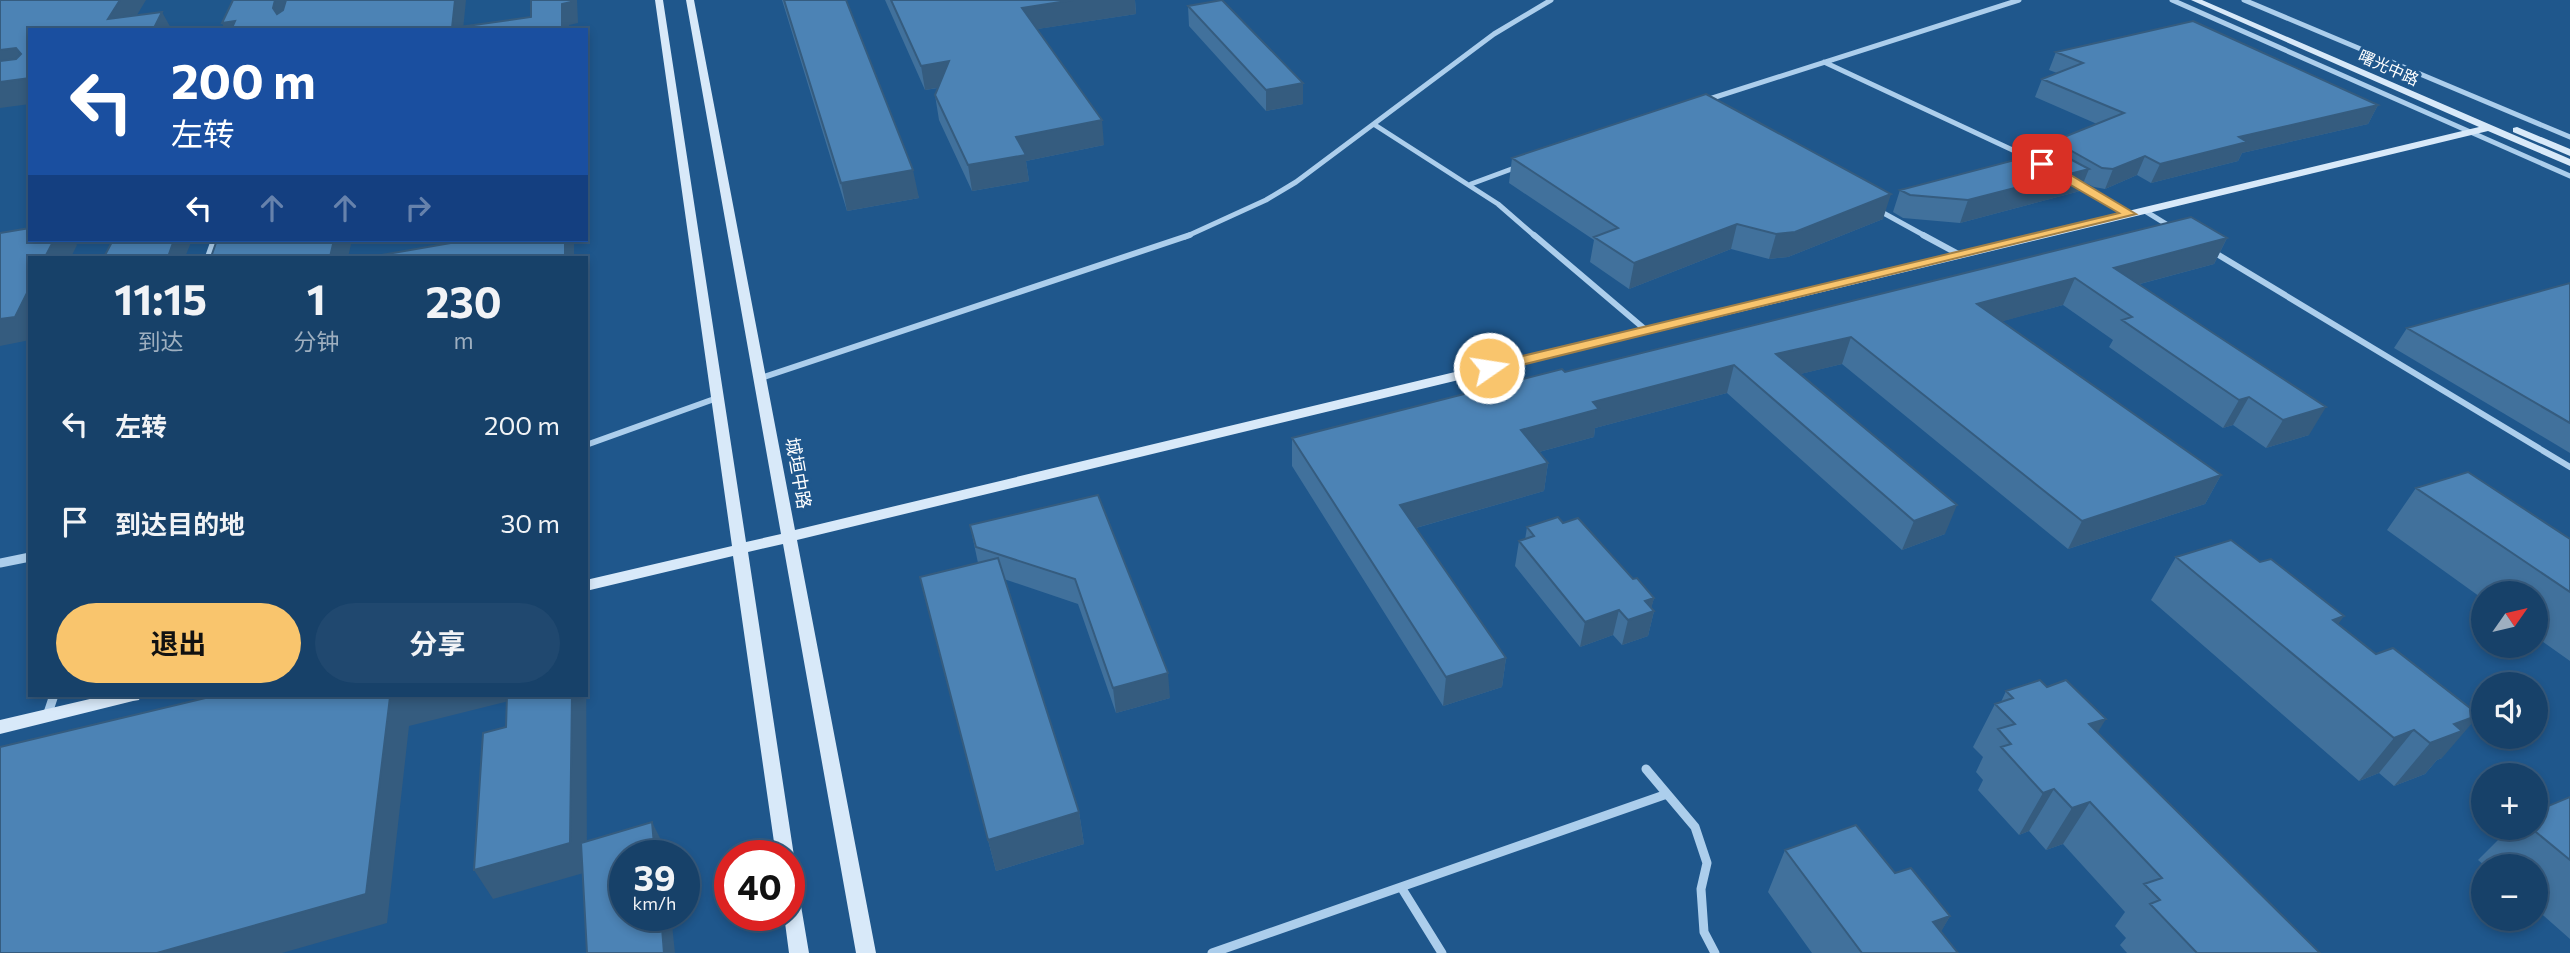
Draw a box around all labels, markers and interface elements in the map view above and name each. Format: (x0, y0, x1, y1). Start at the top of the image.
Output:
street label: 曙光中路 (2356, 45, 2422, 89)
text: 200 m (171, 49, 316, 109)
icon: left (56, 56, 147, 147)
text: 左转 (171, 113, 235, 153)
pin (2012, 134, 2072, 194)
icon: arrive (2023, 145, 2061, 183)
icon: left (180, 189, 218, 227)
icon: ahead (253, 189, 291, 227)
icon: ahead (326, 189, 364, 227)
icon: right (399, 189, 437, 227)
text: 11:15 (114, 272, 207, 324)
text: 1 (307, 272, 326, 324)
text: 230 (425, 275, 502, 327)
text: m (454, 326, 474, 354)
text: 到达 (138, 327, 184, 355)
text: 分钟 (293, 327, 339, 355)
position arrow (1452, 331, 1526, 405)
icon: left (56, 405, 94, 443)
text: 200 m (484, 409, 560, 440)
text: 左转 (115, 410, 167, 441)
street label: 城垣中路 (782, 436, 816, 510)
icon: arrive (56, 503, 94, 541)
text: 30 m (501, 507, 560, 538)
text: 到达目的地 (115, 508, 245, 539)
north arrow (2471, 581, 2548, 658)
map controls (2471, 581, 2548, 931)
button: 退出 (56, 603, 301, 683)
button: 分享 (315, 603, 560, 683)
button: sound (2471, 672, 2548, 749)
button: + (2471, 763, 2548, 840)
speed limit sign: 40 (714, 840, 805, 931)
button: − (2471, 854, 2548, 931)
text: 39 (634, 855, 675, 898)
text: km/h (633, 892, 676, 914)

